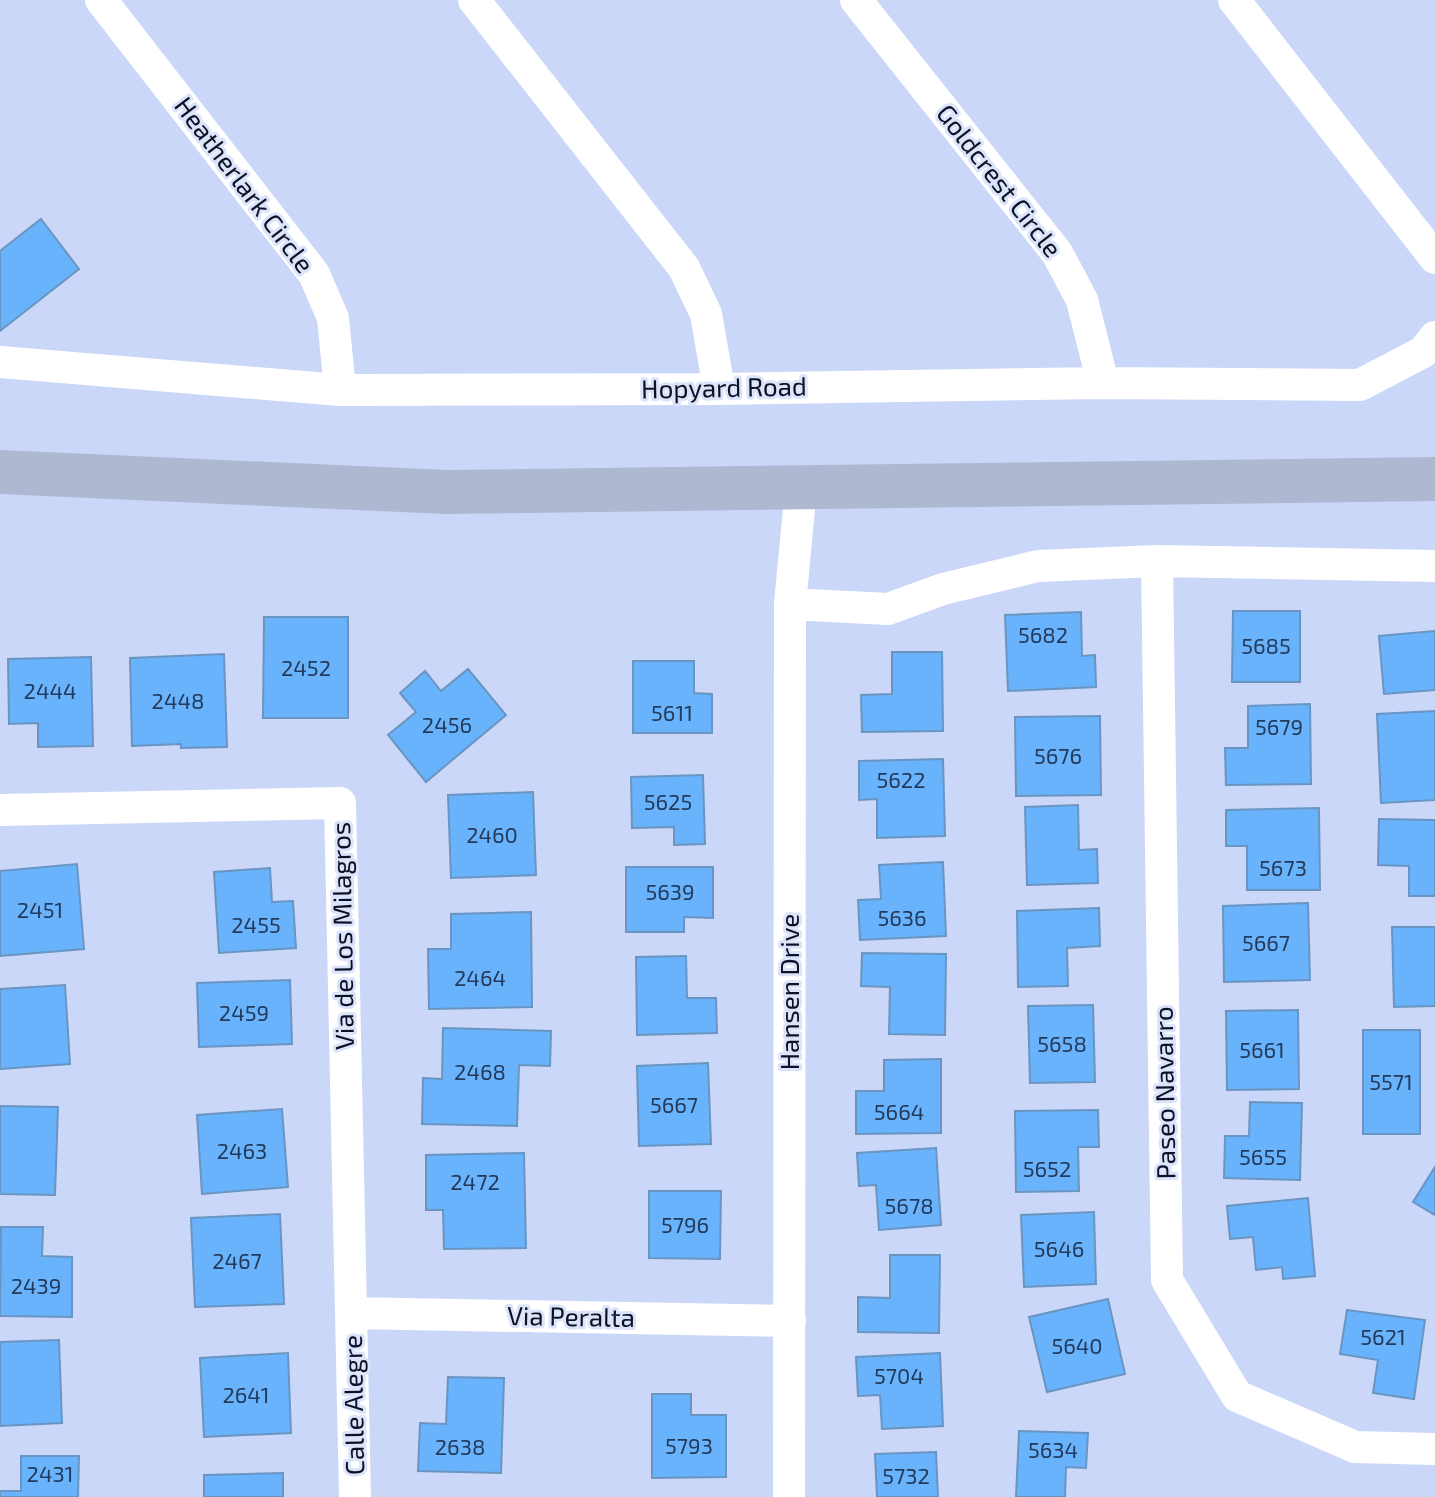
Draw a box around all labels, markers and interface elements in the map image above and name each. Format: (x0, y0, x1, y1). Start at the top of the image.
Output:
street label: Heatherlark Circle (169, 90, 321, 278)
street label: Goldcrest Circle (931, 98, 1069, 263)
street label: Hopyard Road (641, 370, 807, 403)
house number: 5682 (1018, 621, 1068, 647)
house number: 5685 (1241, 632, 1291, 658)
house number: 2452 (281, 654, 331, 680)
house number: 2444 (24, 677, 76, 703)
house number: 2448 (152, 687, 204, 713)
house number: 5611 (651, 699, 693, 725)
house number: 2456 (422, 711, 472, 737)
house number: 5679 (1255, 713, 1303, 739)
house number: 5676 (1034, 742, 1082, 768)
house number: 5622 (876, 766, 926, 792)
house number: 5625 (644, 788, 692, 814)
house number: 2460 (466, 821, 518, 847)
street label: Via de Los Milagros (324, 822, 359, 1050)
house number: 5673 (1259, 854, 1307, 880)
house number: 5639 (645, 878, 695, 904)
house number: 2451 (17, 896, 63, 922)
house number: 5636 (877, 904, 927, 930)
house number: 2455 (231, 911, 281, 937)
street label: Hansen Drive (773, 914, 804, 1070)
house number: 5667 (1242, 929, 1290, 955)
house number: 2464 (454, 964, 506, 990)
house number: 2459 (219, 999, 269, 1025)
street label: Paseo Navarro (1146, 1006, 1181, 1180)
house number: 5658 (1037, 1030, 1087, 1056)
house number: 5661 (1239, 1036, 1285, 1062)
house number: 2468 (454, 1058, 506, 1084)
house number: 5571 (1369, 1068, 1413, 1094)
house number: 5667 (650, 1091, 698, 1117)
house number: 5664 (874, 1098, 924, 1124)
house number: 2463 (217, 1137, 267, 1163)
house number: 5655 (1239, 1143, 1287, 1169)
house number: 5652 (1023, 1155, 1071, 1181)
house number: 2472 (450, 1168, 500, 1194)
house number: 5678 (885, 1192, 934, 1218)
house number: 5796 (661, 1211, 709, 1237)
house number: 5646 (1034, 1235, 1084, 1261)
house number: 2467 (212, 1247, 262, 1273)
house number: 2439 (11, 1272, 61, 1298)
street label: Via Peralta (507, 1299, 635, 1332)
house number: 5621 (1360, 1323, 1406, 1349)
house number: 5640 (1051, 1332, 1103, 1358)
street label: Calle Alegre (336, 1335, 369, 1475)
house number: 5704 (874, 1362, 924, 1388)
house number: 2641 (222, 1381, 270, 1407)
house number: 5793 (665, 1432, 713, 1458)
house number: 2638 (435, 1433, 485, 1459)
house number: 5634 (1028, 1436, 1078, 1462)
house number: 2431 (27, 1460, 73, 1486)
house number: 5732 (882, 1462, 930, 1488)

